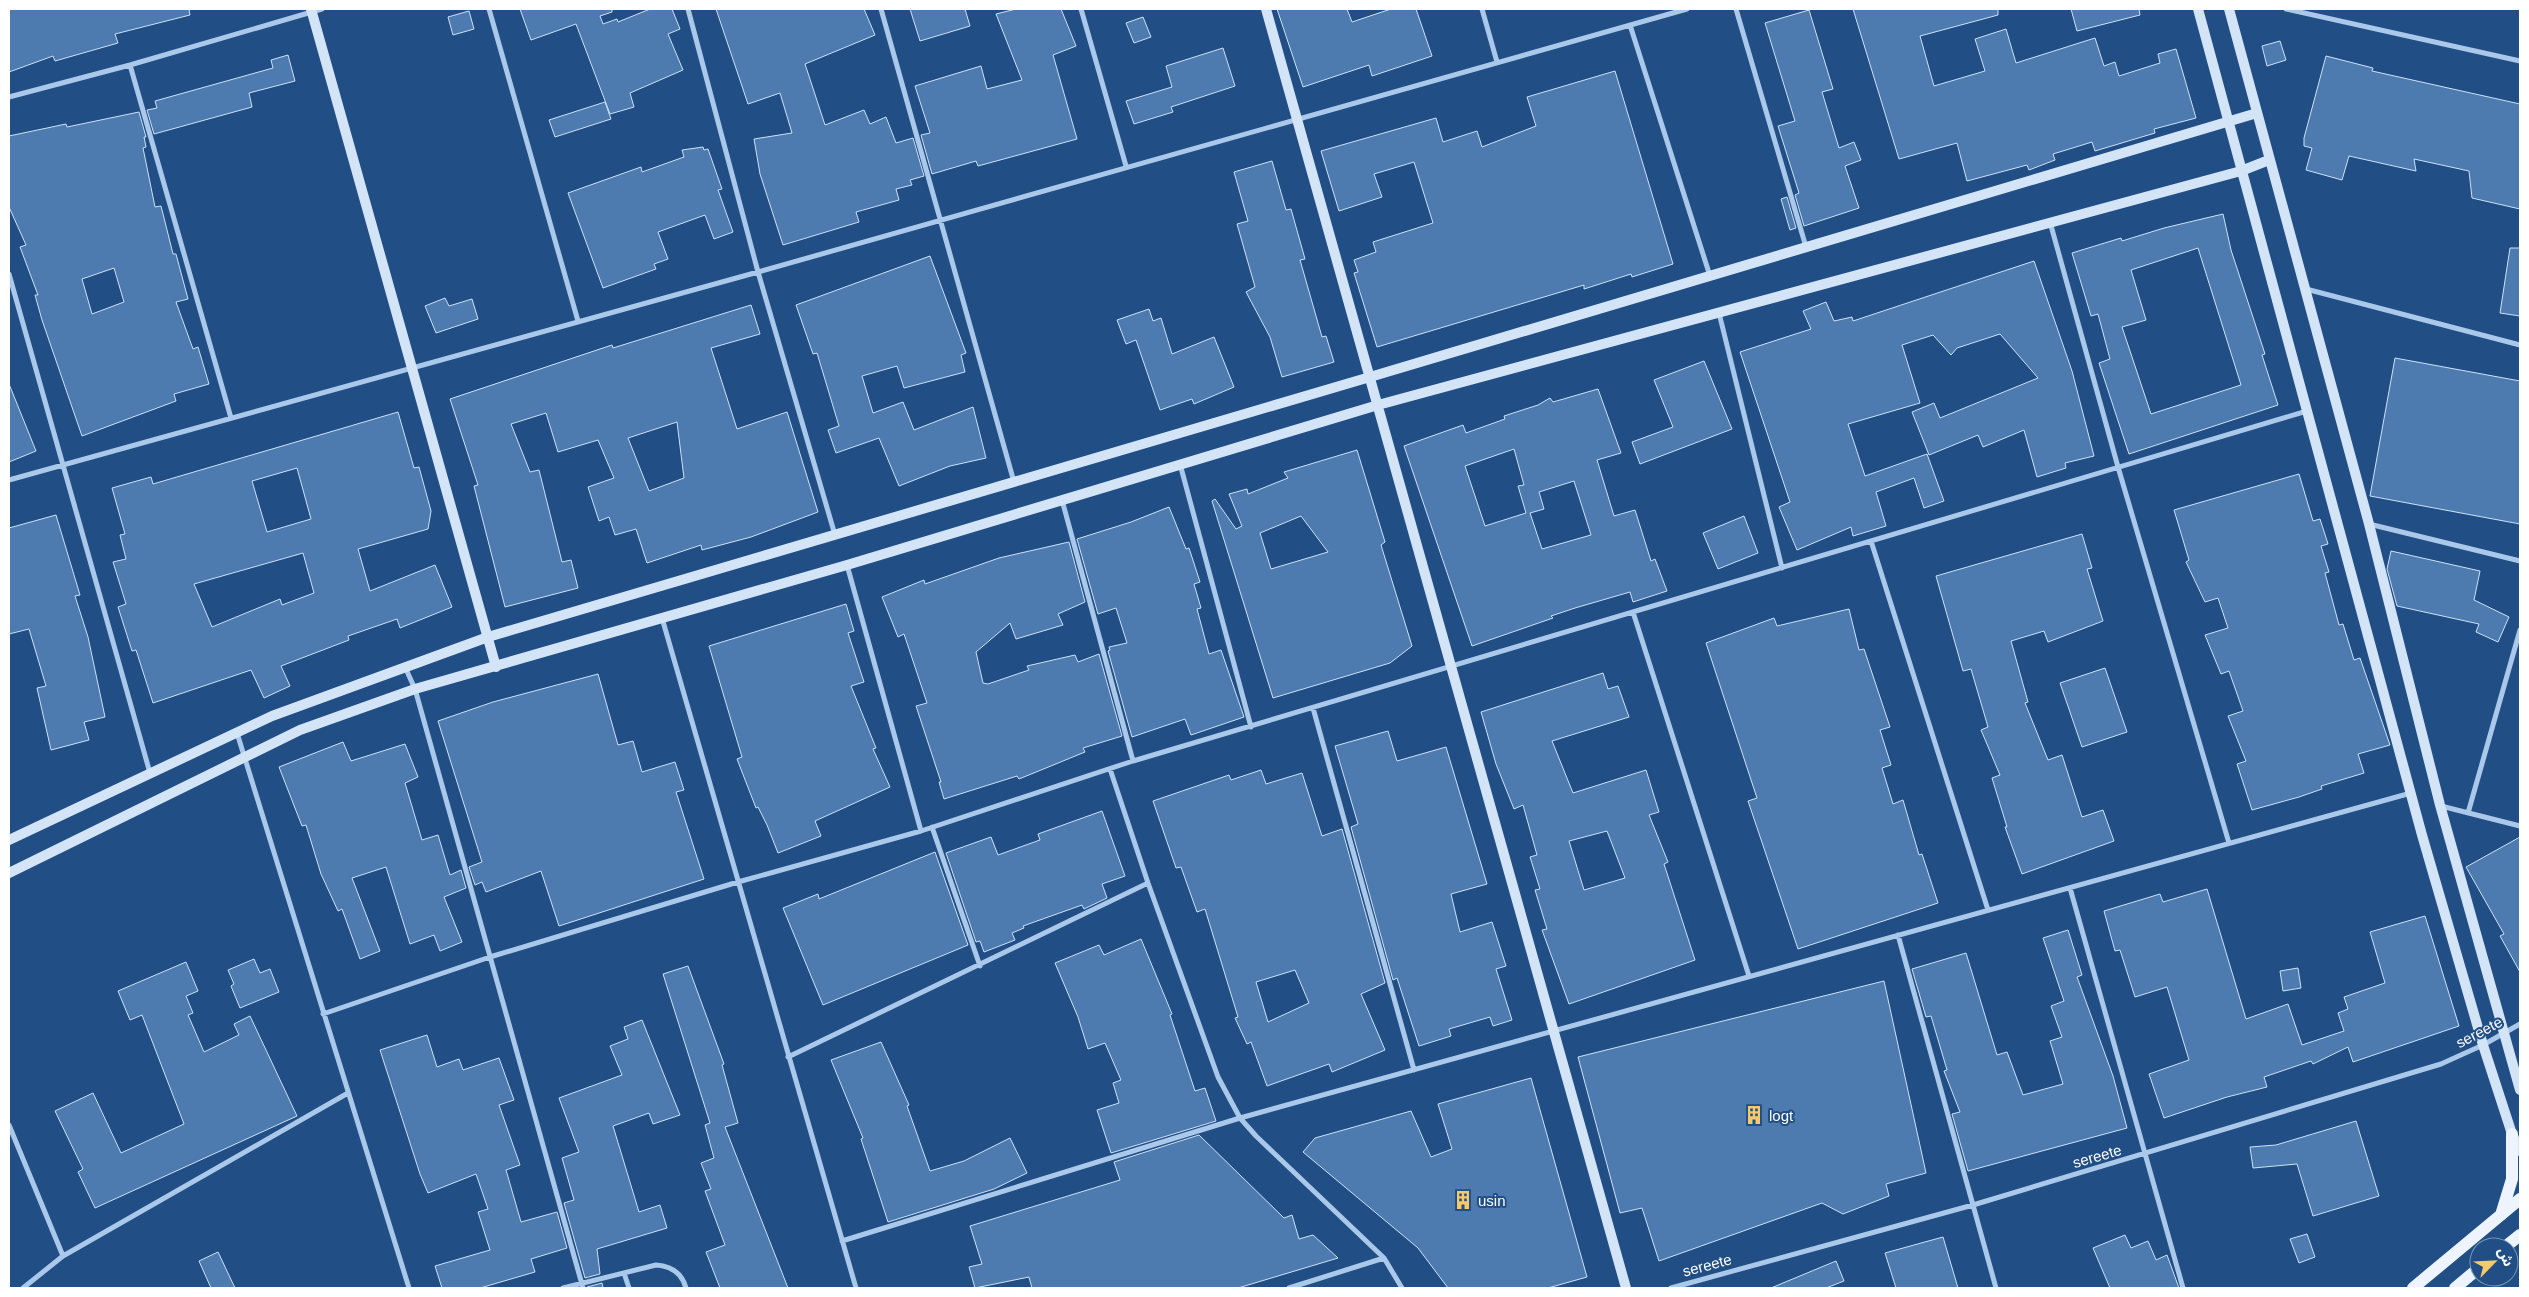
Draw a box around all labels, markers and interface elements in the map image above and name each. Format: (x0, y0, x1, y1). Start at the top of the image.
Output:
street label: sereete (2453, 1013, 2505, 1051)
building icon: logt (1743, 1104, 1765, 1126)
place label: logt (1769, 1107, 1794, 1124)
street label: sereete (2071, 1141, 2123, 1171)
building icon: usin (1452, 1189, 1474, 1211)
place label: usin (1478, 1192, 1506, 1209)
north arrow (2469, 1237, 2519, 1287)
text: ش (2495, 1245, 2517, 1269)
street label: sereete (1681, 1250, 1733, 1280)

